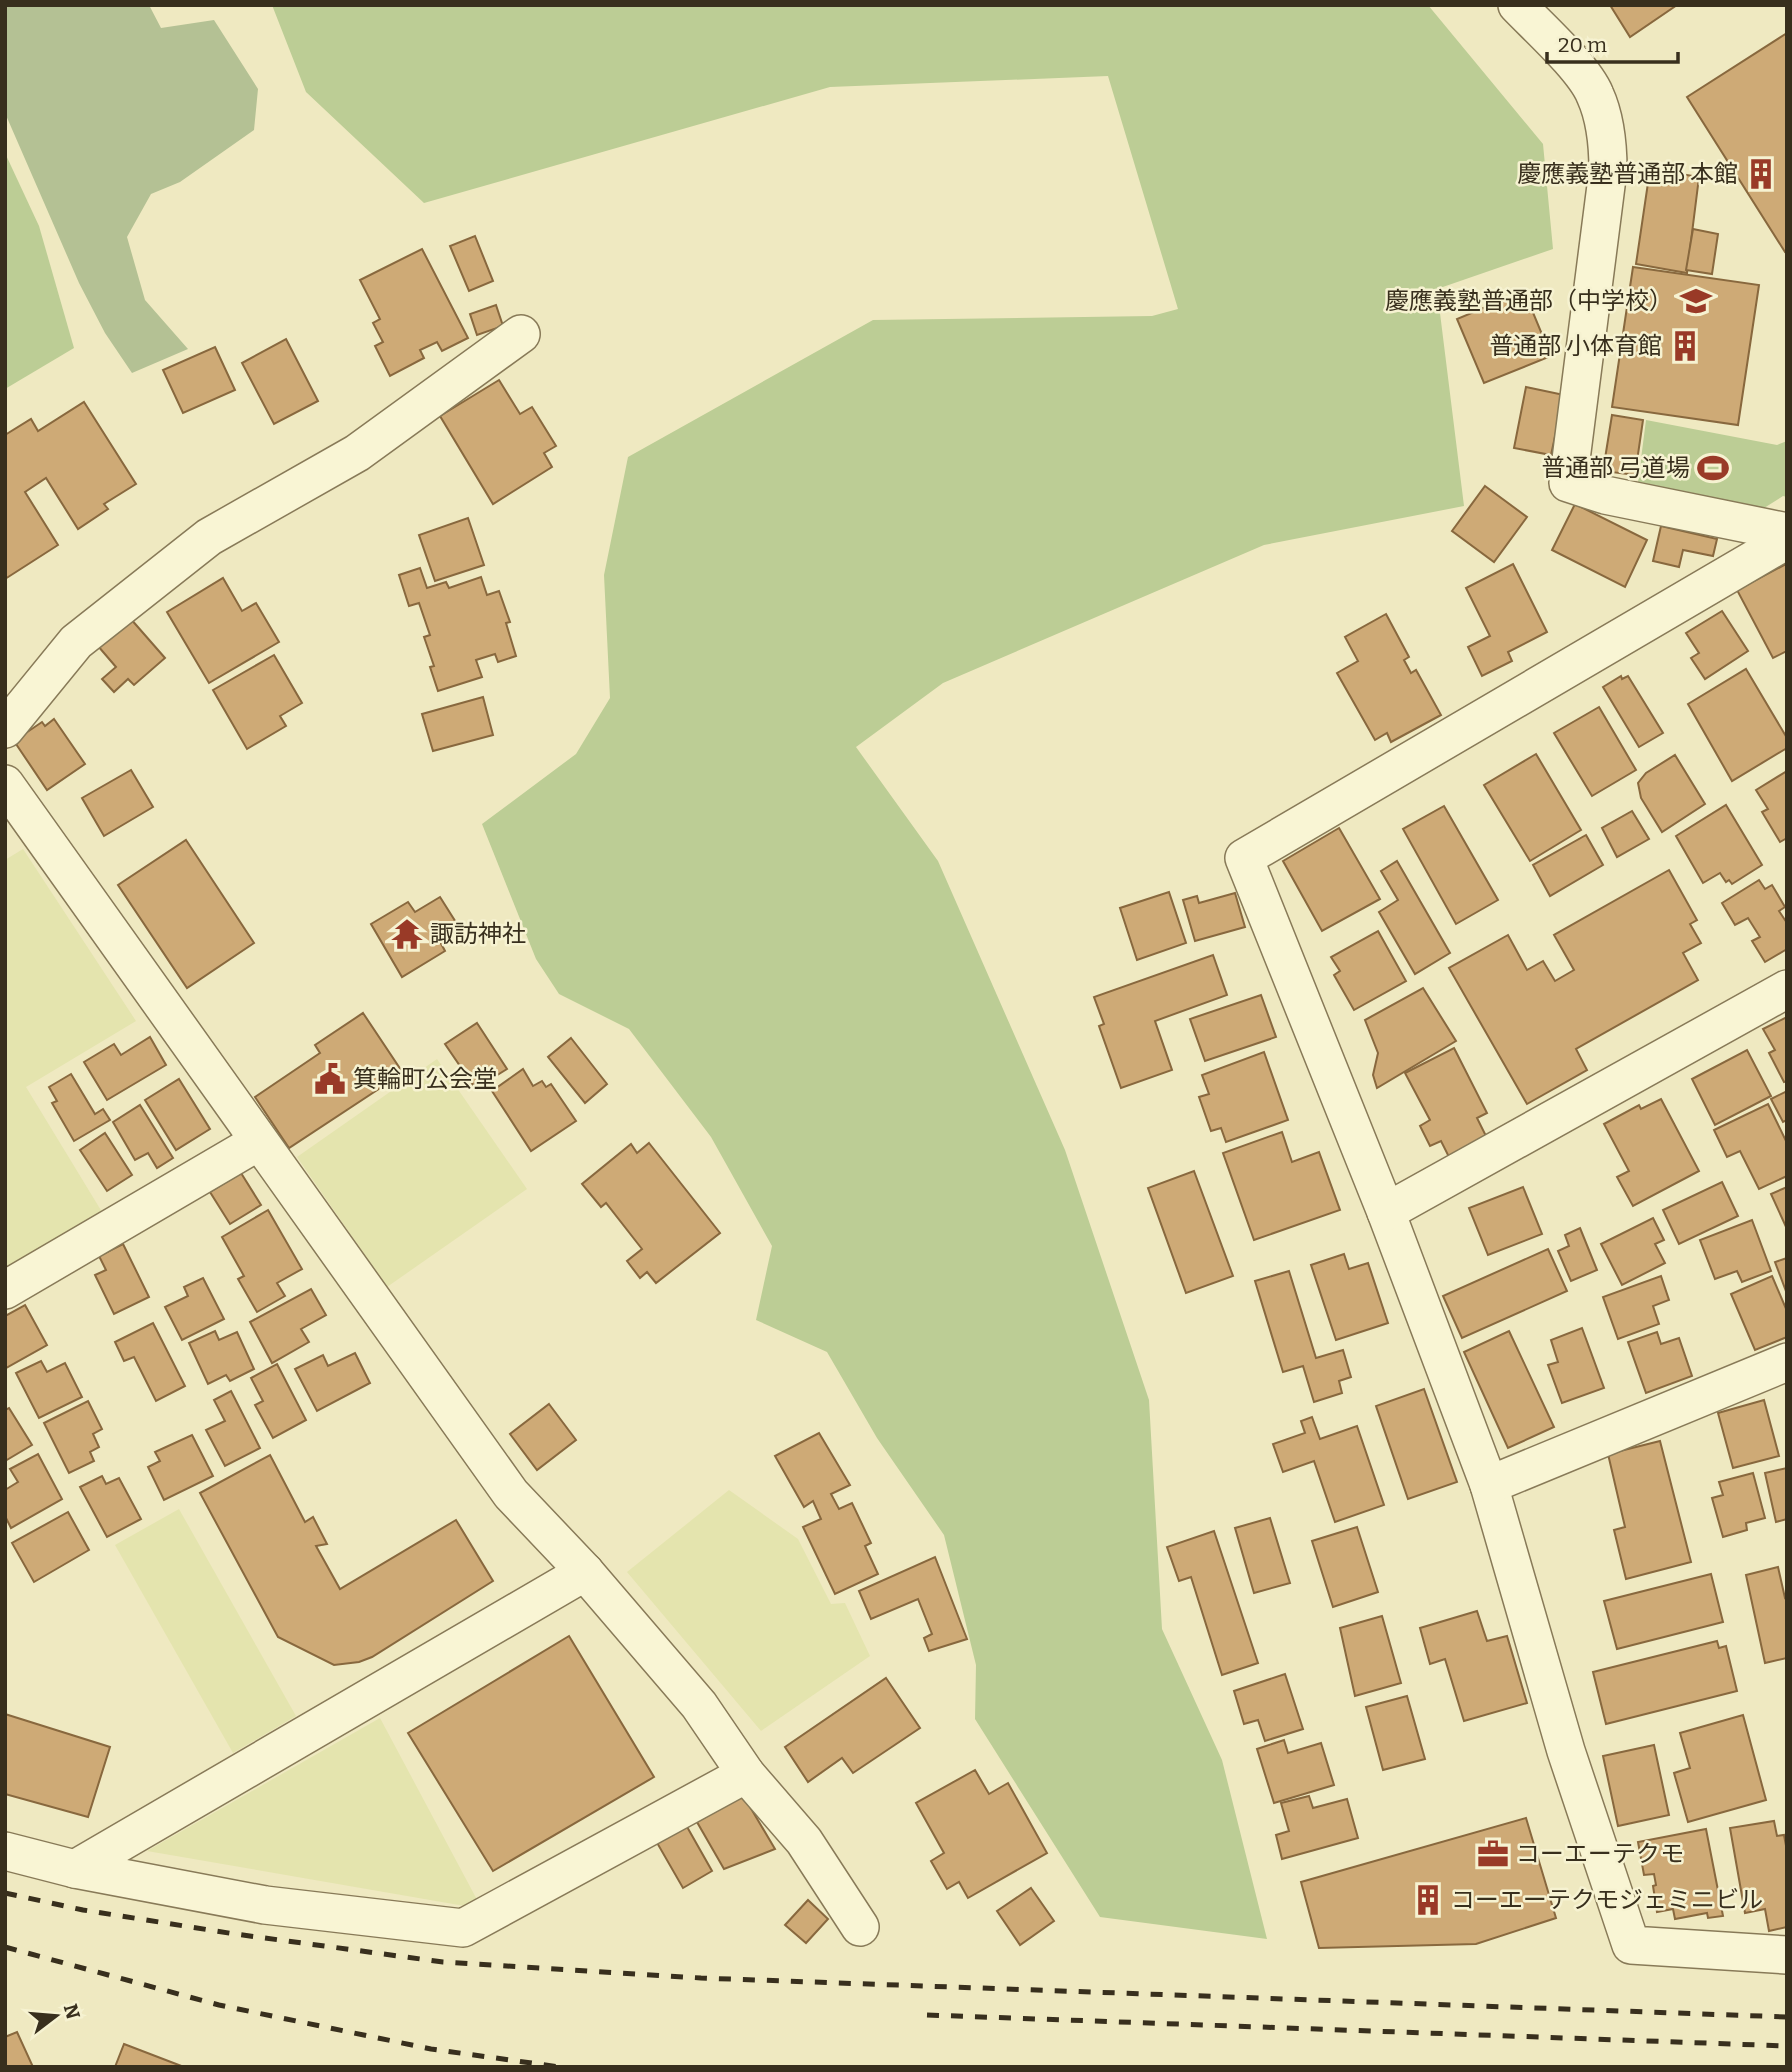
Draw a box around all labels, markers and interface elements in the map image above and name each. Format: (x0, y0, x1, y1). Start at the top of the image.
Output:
scale bar (1547, 21, 1678, 65)
text: 20 m (1558, 32, 1607, 58)
building icon: 慶應義塾普通部 本館 (1744, 157, 1778, 191)
place label: 慶應義塾普通部 本館 (1517, 160, 1738, 188)
school or university icon: 慶應義塾普通部（中学校） (1679, 284, 1713, 318)
place label: 慶應義塾普通部（中学校） (1385, 287, 1673, 315)
building icon: 普通部 小体育館 (1668, 329, 1702, 363)
place label: 普通部 小体育館 (1489, 332, 1662, 360)
sports icon: 普通部 弓道場 (1696, 451, 1730, 485)
place label: 普通部 弓道場 (1541, 454, 1690, 482)
temple icon: 諏訪神社 (390, 917, 424, 951)
place label: 諏訪神社 (430, 920, 526, 948)
public building icon: 箕輪町公会堂 (313, 1062, 347, 1096)
place label: 箕輪町公会堂 (353, 1065, 497, 1093)
office icon: コーエーテクモ (1476, 1837, 1510, 1871)
place label: コーエーテクモ (1516, 1840, 1684, 1868)
building icon: コーエーテクモジェミニビル (1411, 1883, 1445, 1917)
place label: コーエーテクモジェミニビル (1451, 1886, 1763, 1914)
north arrow (21, 1981, 91, 2051)
text: N (59, 2001, 85, 2022)

